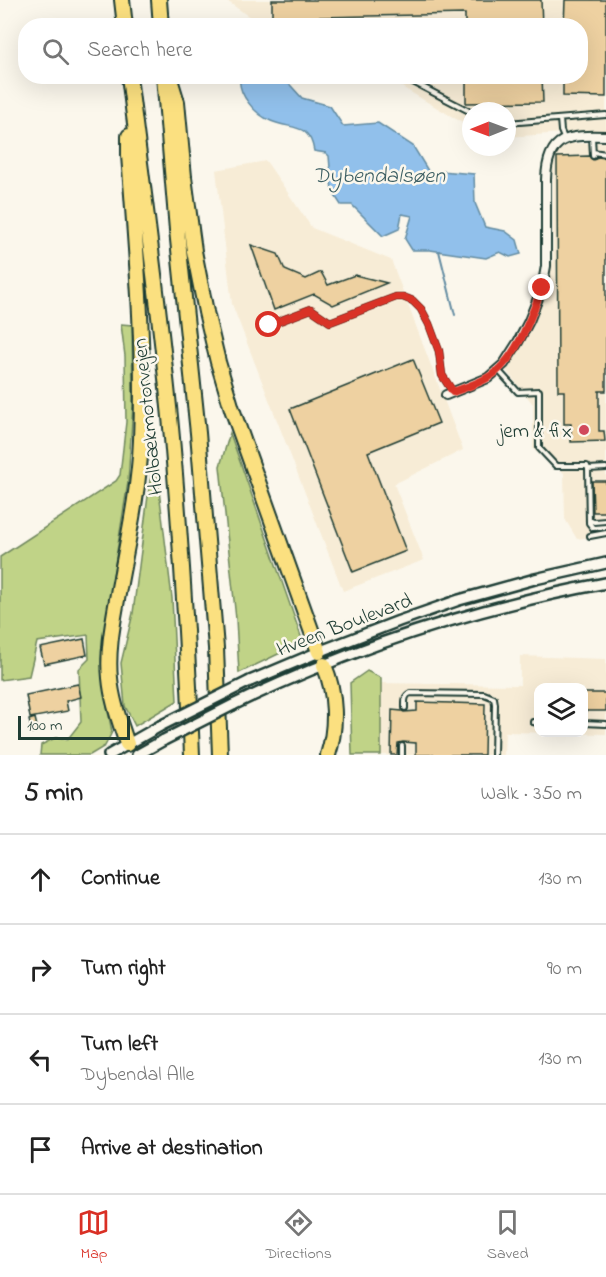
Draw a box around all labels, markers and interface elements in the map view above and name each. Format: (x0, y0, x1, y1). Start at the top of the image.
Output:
search box (18, 18, 588, 84)
icon: search (39, 35, 72, 68)
text: Search here (87, 35, 192, 67)
north arrow (462, 102, 516, 156)
water label: Dybendalsøen (313, 161, 446, 193)
route end (528, 274, 554, 300)
route start (255, 311, 281, 337)
street label: Holbækmotorvejen (126, 337, 172, 497)
place label: jem & fix (496, 417, 572, 447)
marker: jem & fix (577, 423, 591, 437)
street label: Hveen Boulevard (273, 586, 417, 666)
map controls (534, 683, 588, 737)
button: layers (534, 683, 588, 737)
scale bar (18, 713, 130, 740)
text: 100 m (27, 714, 62, 738)
text: 5 min (24, 775, 83, 813)
text: Walk · 350 m (480, 780, 582, 809)
icon: ahead (24, 863, 57, 896)
text: Continue (81, 863, 160, 895)
text: 130 m (538, 865, 582, 894)
icon: right (24, 953, 57, 986)
text: Turn right (81, 953, 166, 985)
text: 90 m (547, 955, 582, 984)
text: Turn left (81, 1029, 158, 1061)
icon: left (24, 1043, 57, 1076)
text: 130 m (538, 1045, 582, 1074)
text: Dybendal Alle (81, 1061, 195, 1090)
icon: arrive (24, 1133, 57, 1166)
text: Arrive at destination (81, 1133, 263, 1165)
tab: Map (77, 1206, 110, 1266)
tab: Directions (265, 1206, 332, 1266)
tab: Saved (487, 1206, 529, 1266)

